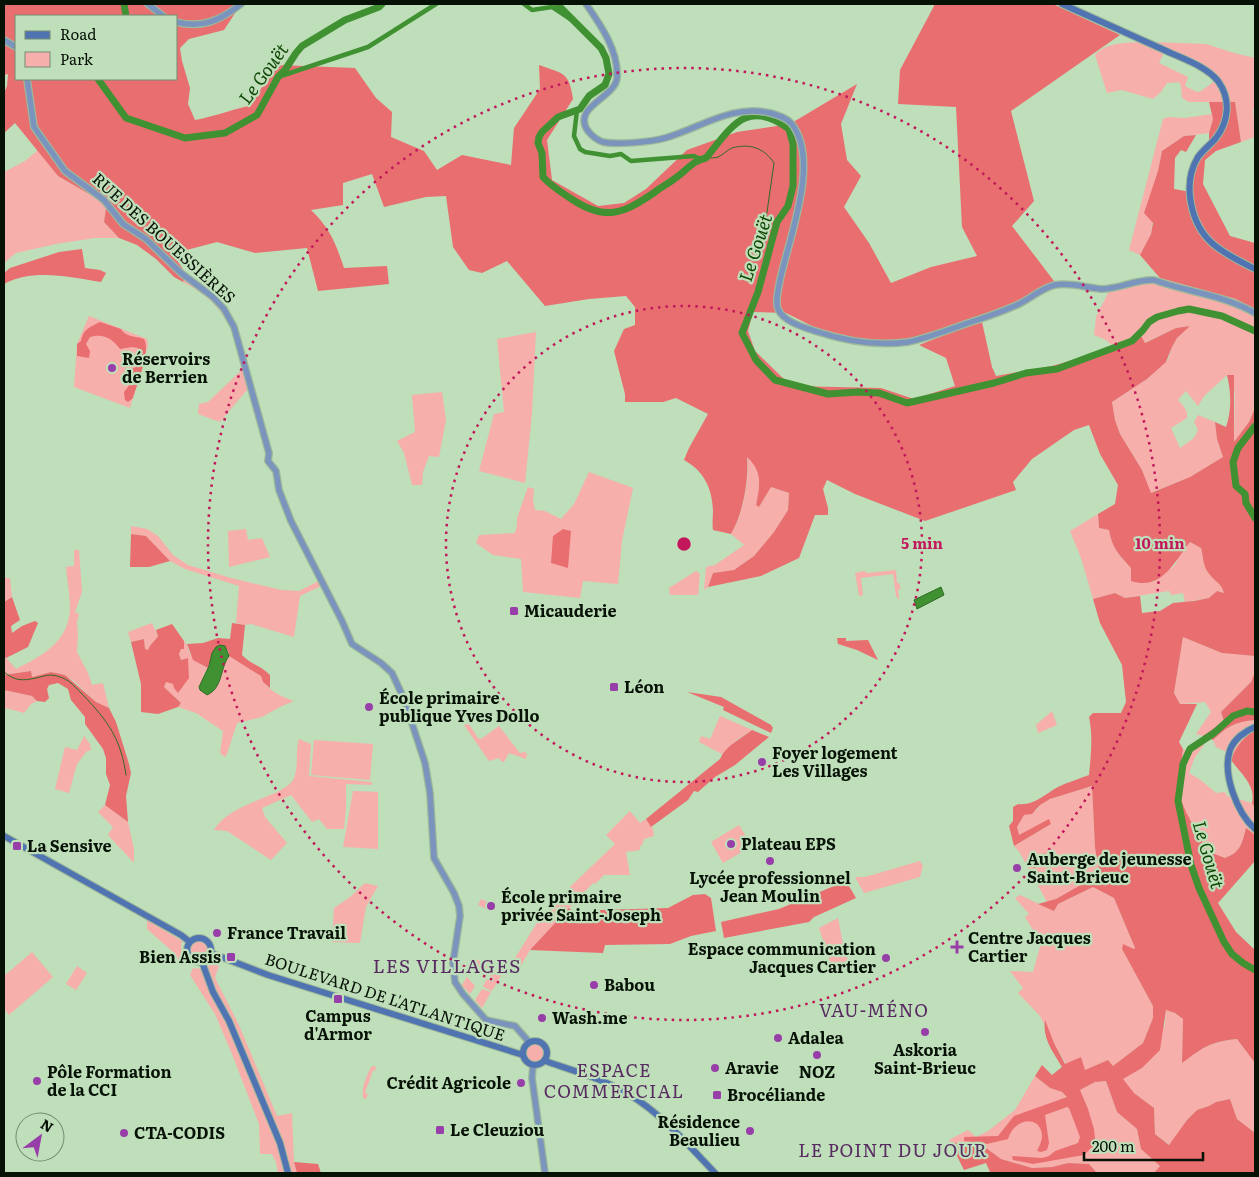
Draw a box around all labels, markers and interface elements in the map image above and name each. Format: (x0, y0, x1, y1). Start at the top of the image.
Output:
legend (15, 15, 178, 80)
text: Road (60, 22, 96, 45)
water label: Le Gouët (231, 37, 294, 109)
text: Park (60, 47, 94, 70)
street label: RUE DES BOUESSIÈRES (88, 166, 242, 308)
water label: Le Gouët (731, 210, 778, 285)
place label: Réservoirs de Berrien (122, 346, 210, 388)
marker: Réservoirs de Berrien (106, 362, 118, 374)
text: 5 min (901, 531, 944, 554)
text: 10 min (1135, 531, 1185, 554)
centre of rings (675, 535, 693, 553)
place label: Micauderie (524, 598, 617, 622)
marker: Micauderie (508, 605, 520, 617)
place label: Léon (624, 674, 664, 698)
marker: Léon (608, 681, 620, 693)
place label: École primaire publique Yves Dollo (379, 685, 539, 727)
marker: École primaire publique Yves Dollo (363, 701, 375, 713)
place label: Foyer logement Les Villages (772, 740, 898, 782)
marker: Foyer logement Les Villages (756, 756, 768, 768)
water label: Le Gouët (1187, 817, 1232, 892)
place label: Plateau EPS (741, 831, 836, 855)
place label: La Sensive (27, 833, 112, 857)
marker: Plateau EPS (725, 838, 737, 850)
marker: La Sensive (11, 840, 23, 852)
place label: Auberge de jeunesse Saint-Brieuc (1027, 846, 1191, 888)
marker: Lycée professionnel Jean Moulin (764, 855, 776, 867)
marker: Auberge de jeunesse Saint-Brieuc (1011, 862, 1023, 874)
place label: Lycée professionnel Jean Moulin (689, 865, 851, 907)
place label: École primaire privée Saint-Joseph (501, 884, 661, 926)
marker: École primaire privée Saint-Joseph (485, 900, 497, 912)
place label: France Travail (227, 920, 346, 944)
place label: Centre Jacques Cartier (968, 925, 1091, 967)
marker: France Travail (211, 927, 223, 939)
place label: Espace communication Jacques Cartier (688, 936, 876, 978)
marker: Centre Jacques Cartier (950, 940, 964, 954)
place label: Bien Assis (139, 944, 221, 968)
street label: BOULEVARD DE L'ATLANTIQUE (262, 946, 508, 1046)
marker: Bien Assis (225, 951, 237, 963)
district label: LES VILLAGES (373, 951, 521, 979)
marker: Espace communication Jacques Cartier (880, 952, 892, 964)
place label: Babou (604, 972, 655, 996)
marker: Babou (588, 979, 600, 991)
marker: Campus d'Armor (332, 993, 344, 1005)
district label: VAU-MÉNO (819, 996, 929, 1023)
place label: Campus d'Armor (304, 1003, 372, 1045)
place label: Wash.me (552, 1005, 627, 1029)
marker: Wash.me (536, 1012, 548, 1024)
place label: Adalea (788, 1025, 845, 1049)
marker: Askoria Saint-Brieuc (919, 1026, 931, 1038)
marker: Adalea (772, 1032, 784, 1044)
place label: Askoria Saint-Brieuc (874, 1037, 976, 1079)
marker: NOZ (811, 1049, 823, 1061)
place label: Aravie (725, 1055, 779, 1079)
district label: ESPACE COMMERCIAL (544, 1056, 684, 1104)
place label: Pôle Formation de la CCI (47, 1059, 172, 1101)
place label: NOZ (799, 1059, 835, 1083)
marker: Aravie (709, 1062, 721, 1074)
place label: Crédit Agricole (386, 1070, 511, 1094)
marker: Pôle Formation de la CCI (31, 1075, 43, 1087)
marker: Crédit Agricole (515, 1077, 527, 1089)
place label: Brocéliande (727, 1082, 825, 1106)
marker: Brocéliande (711, 1089, 723, 1101)
place label: Résidence Beaulieu (658, 1109, 740, 1151)
north arrow (15, 1112, 65, 1162)
text: N (37, 1114, 58, 1137)
place label: Le Cleuziou (450, 1117, 544, 1141)
place label: CTA-CODIS (134, 1120, 225, 1144)
marker: Le Cleuziou (434, 1124, 446, 1136)
marker: Résidence Beaulieu (744, 1125, 756, 1137)
marker: CTA-CODIS (118, 1127, 130, 1139)
scale bar (1084, 1130, 1203, 1162)
text: 200 m (1092, 1134, 1135, 1157)
district label: LE POINT DU JOUR (798, 1136, 988, 1163)

